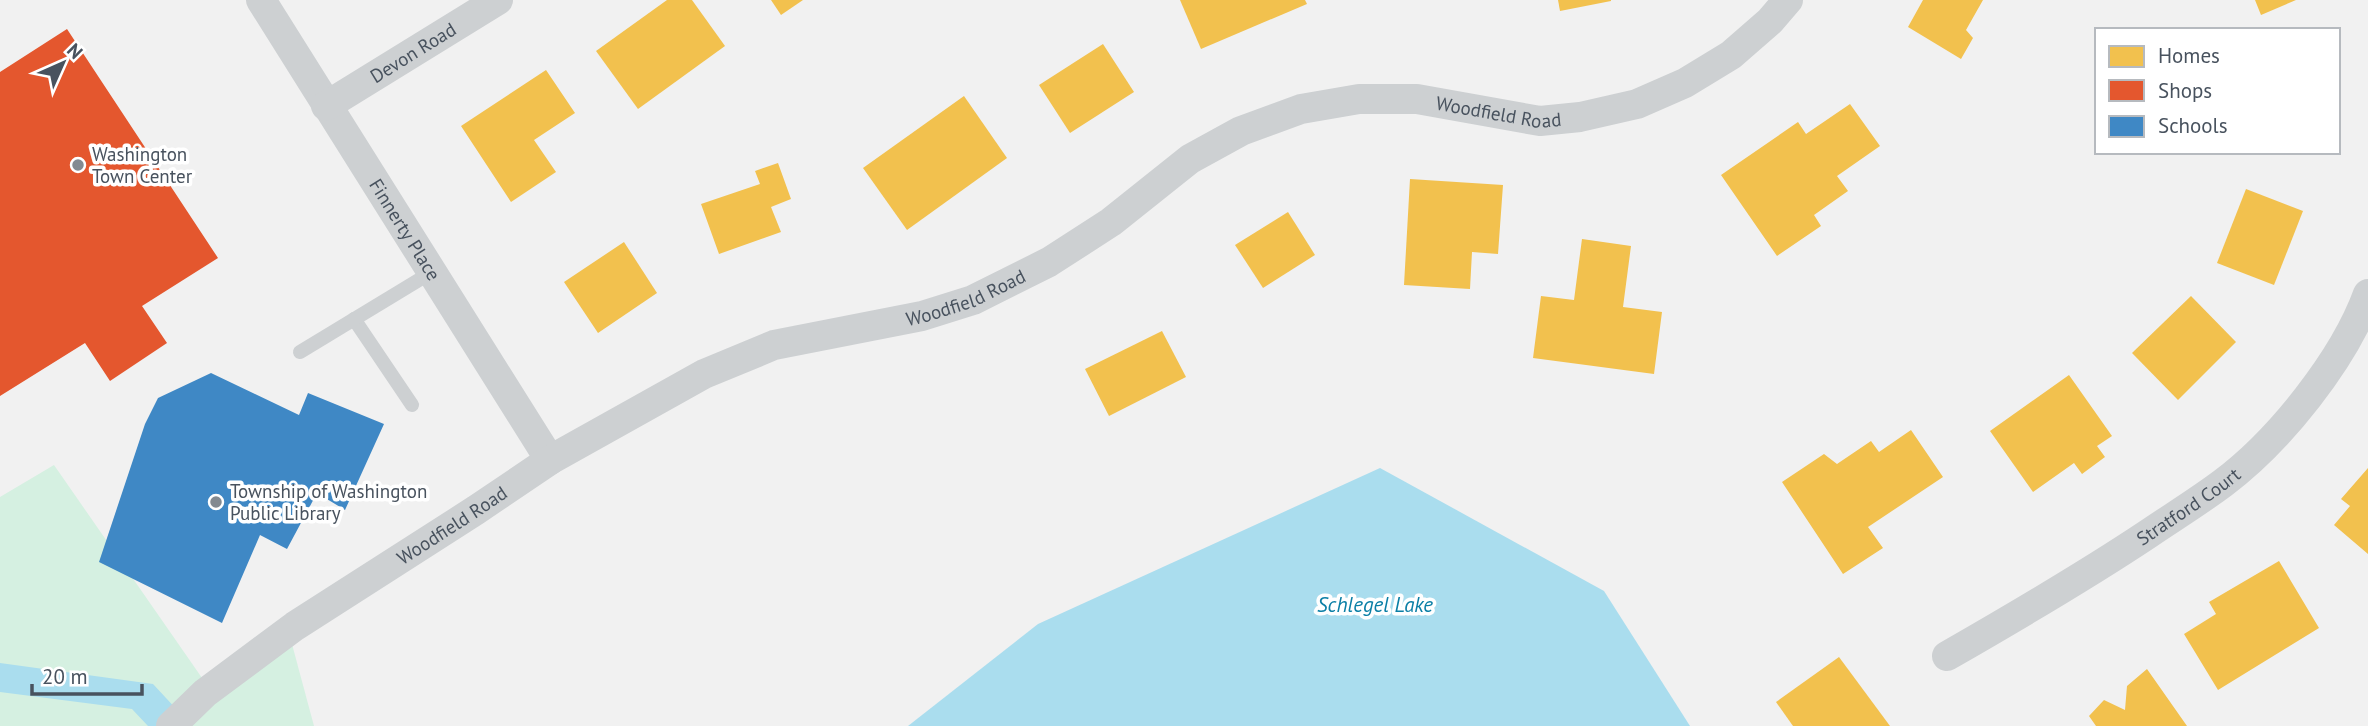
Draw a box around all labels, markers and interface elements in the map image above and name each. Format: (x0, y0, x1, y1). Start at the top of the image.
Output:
street label: Devon Road (365, 17, 460, 88)
north arrow (28, 28, 98, 98)
legend (2095, 28, 2340, 154)
text: N (62, 38, 88, 64)
text: Homes (2158, 42, 2220, 69)
text: Shops (2158, 77, 2212, 104)
street label: Woodfield Road (1434, 91, 1562, 133)
text: Schools (2158, 112, 2228, 139)
place label: Washington Town Center (92, 142, 193, 188)
marker: Washington Town Center (70, 157, 86, 173)
street label: Finnerty Place (364, 174, 446, 285)
street label: Woodfield Road (904, 264, 1029, 331)
street label: Stratford Court (2132, 462, 2246, 550)
place label: Township of Washington Public Library (230, 479, 427, 525)
street label: Woodfield Road (392, 481, 512, 570)
marker: Township of Washington Public Library (208, 494, 224, 510)
water label: Schlegel Lake (1317, 591, 1433, 618)
scale bar (32, 652, 142, 696)
text: 20 m (42, 663, 88, 690)

